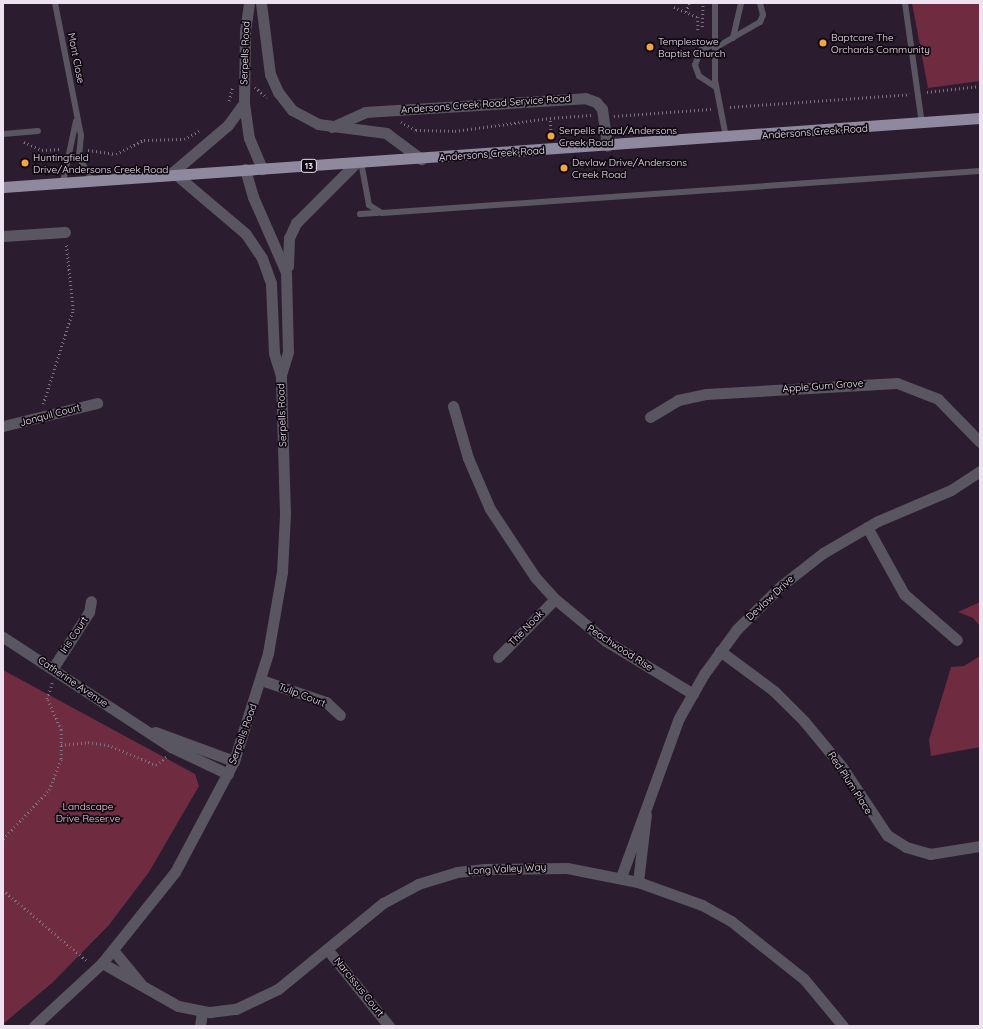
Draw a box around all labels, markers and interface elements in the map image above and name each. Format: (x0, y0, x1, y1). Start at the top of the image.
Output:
street label: Serpells Road (238, 21, 252, 85)
place label: Baptcare The Orchards Community (831, 31, 930, 54)
street label: Mont Close (65, 32, 87, 84)
place label: Templestowe Baptist Church (658, 35, 725, 58)
marker: Baptcare The Orchards Community (818, 38, 828, 48)
marker: Templestowe Baptist Church (645, 42, 655, 52)
street label: Andersons Creek Road Service Road (401, 92, 571, 116)
street label: Andersons Creek Road (762, 122, 868, 142)
place label: Serpells Road/Andersons Creek Road (559, 124, 677, 148)
marker: Serpells Road/Andersons Creek Road (546, 131, 556, 141)
street label: Andersons Creek Road (439, 144, 545, 164)
place label: Huntingfield Drive/Andersons Creek Road (33, 151, 168, 174)
place label: Devlaw Drive/Andersons Creek Road (572, 156, 687, 180)
marker: Huntingfield Drive/Andersons Creek Road (20, 158, 30, 168)
road number: 13 (300, 159, 318, 173)
marker: Devlaw Drive/Andersons Creek Road (559, 163, 569, 173)
street label: Apple Gum Grove (782, 377, 864, 395)
street label: Serpells Road (275, 383, 289, 447)
street label: Jonquil Court (19, 401, 81, 429)
street label: Devlaw Drive (744, 573, 796, 623)
street label: The Nook (506, 608, 546, 648)
street label: Iris Court (58, 614, 90, 656)
street label: Peachwood Rise (585, 622, 655, 674)
street label: Catherine Avenue (36, 654, 110, 710)
street label: Tulip Court (277, 681, 327, 709)
street label: Serpells Road (226, 702, 260, 766)
street label: Red Plum Place (825, 750, 875, 816)
park label: Landscape Drive Reserve (56, 800, 120, 824)
street label: Long Valley Way (467, 861, 547, 877)
street label: Narcissus Court (332, 955, 386, 1019)

